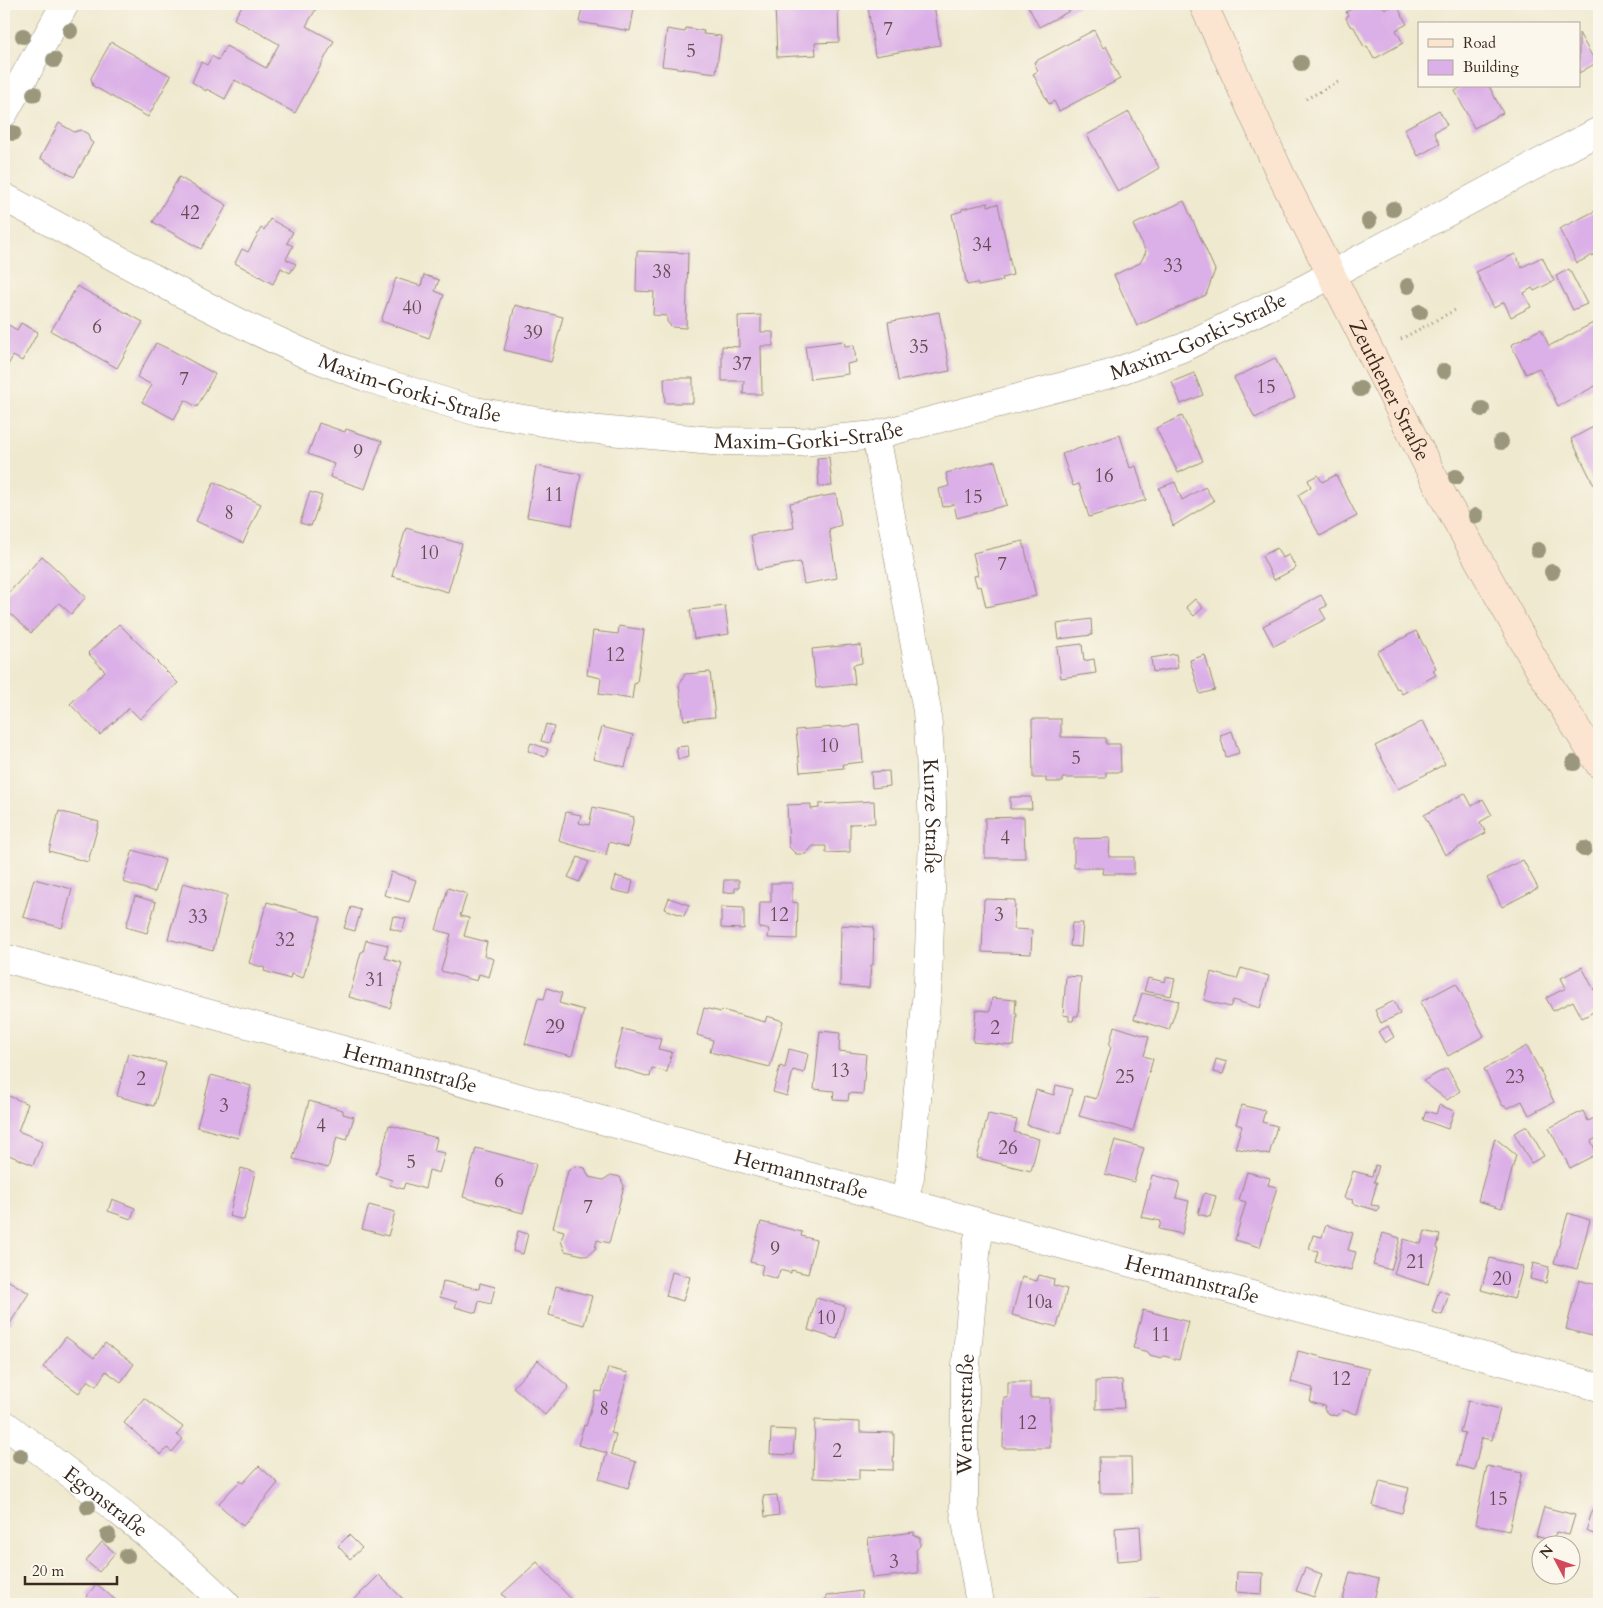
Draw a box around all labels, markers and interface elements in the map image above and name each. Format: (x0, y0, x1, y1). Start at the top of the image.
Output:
house number: 7 (883, 16, 893, 42)
legend (1418, 22, 1580, 88)
text: Road (1463, 33, 1496, 53)
house number: 5 (686, 38, 696, 64)
text: Building (1463, 57, 1519, 77)
house number: 42 (180, 200, 200, 226)
house number: 34 (972, 232, 992, 258)
house number: 33 (1163, 253, 1183, 279)
house number: 38 (652, 259, 672, 285)
street label: Maxim-Gorki-Straße (1106, 285, 1291, 387)
house number: 40 (402, 295, 422, 321)
house number: 6 (92, 314, 102, 340)
street label: Zeuthener Straße (1342, 315, 1437, 466)
house number: 39 (523, 320, 543, 346)
house number: 35 (909, 334, 929, 360)
street label: Maxim-Gorki-Straße (314, 346, 503, 430)
house number: 37 (732, 351, 752, 377)
house number: 7 (179, 366, 189, 392)
house number: 15 (1256, 374, 1276, 400)
street label: Maxim-Gorki-Straße (714, 414, 907, 457)
house number: 9 (353, 439, 363, 465)
house number: 16 (1094, 463, 1114, 489)
house number: 11 (544, 482, 564, 508)
house number: 15 (963, 484, 983, 510)
house number: 8 (224, 500, 234, 526)
house number: 10 (419, 540, 439, 566)
house number: 7 (997, 551, 1007, 577)
house number: 12 (605, 642, 625, 668)
house number: 10 (819, 733, 839, 759)
house number: 5 (1071, 745, 1081, 771)
street label: Kurze Straße (916, 758, 948, 874)
house number: 4 (1000, 825, 1010, 851)
house number: 12 (769, 902, 789, 928)
house number: 3 (994, 902, 1004, 928)
house number: 33 (188, 904, 208, 930)
house number: 32 (275, 927, 295, 953)
house number: 31 (365, 967, 385, 993)
house number: 29 (545, 1014, 565, 1040)
house number: 2 (990, 1015, 1000, 1041)
street label: Hermannstraße (340, 1036, 481, 1100)
house number: 13 (830, 1058, 850, 1084)
house number: 25 (1115, 1064, 1135, 1090)
house number: 23 (1505, 1064, 1525, 1090)
house number: 2 (136, 1066, 146, 1092)
house number: 3 (219, 1093, 229, 1119)
house number: 4 (316, 1113, 326, 1139)
house number: 26 (998, 1135, 1018, 1161)
street label: Hermannstraße (731, 1142, 872, 1206)
house number: 5 (406, 1149, 416, 1175)
house number: 6 (494, 1168, 504, 1194)
house number: 7 (583, 1194, 593, 1220)
house number: 9 (770, 1236, 780, 1262)
street label: Hermannstraße (1122, 1248, 1263, 1311)
house number: 21 (1406, 1249, 1426, 1275)
house number: 20 (1492, 1266, 1512, 1292)
house number: 10a (1025, 1289, 1053, 1315)
house number: 10 (816, 1305, 836, 1331)
house number: 11 (1151, 1322, 1171, 1348)
street label: Wernerstraße (950, 1352, 981, 1476)
house number: 12 (1331, 1366, 1351, 1392)
house number: 8 (599, 1396, 609, 1422)
house number: 12 (1017, 1410, 1037, 1436)
house number: 2 (832, 1438, 842, 1464)
street label: Egonstraße (57, 1459, 155, 1544)
house number: 15 (1488, 1486, 1508, 1512)
north arrow (1530, 1536, 1580, 1586)
text: N (1535, 1541, 1558, 1563)
house number: 3 (889, 1549, 899, 1575)
scale bar (25, 1553, 118, 1585)
text: 20 m (32, 1561, 64, 1581)

